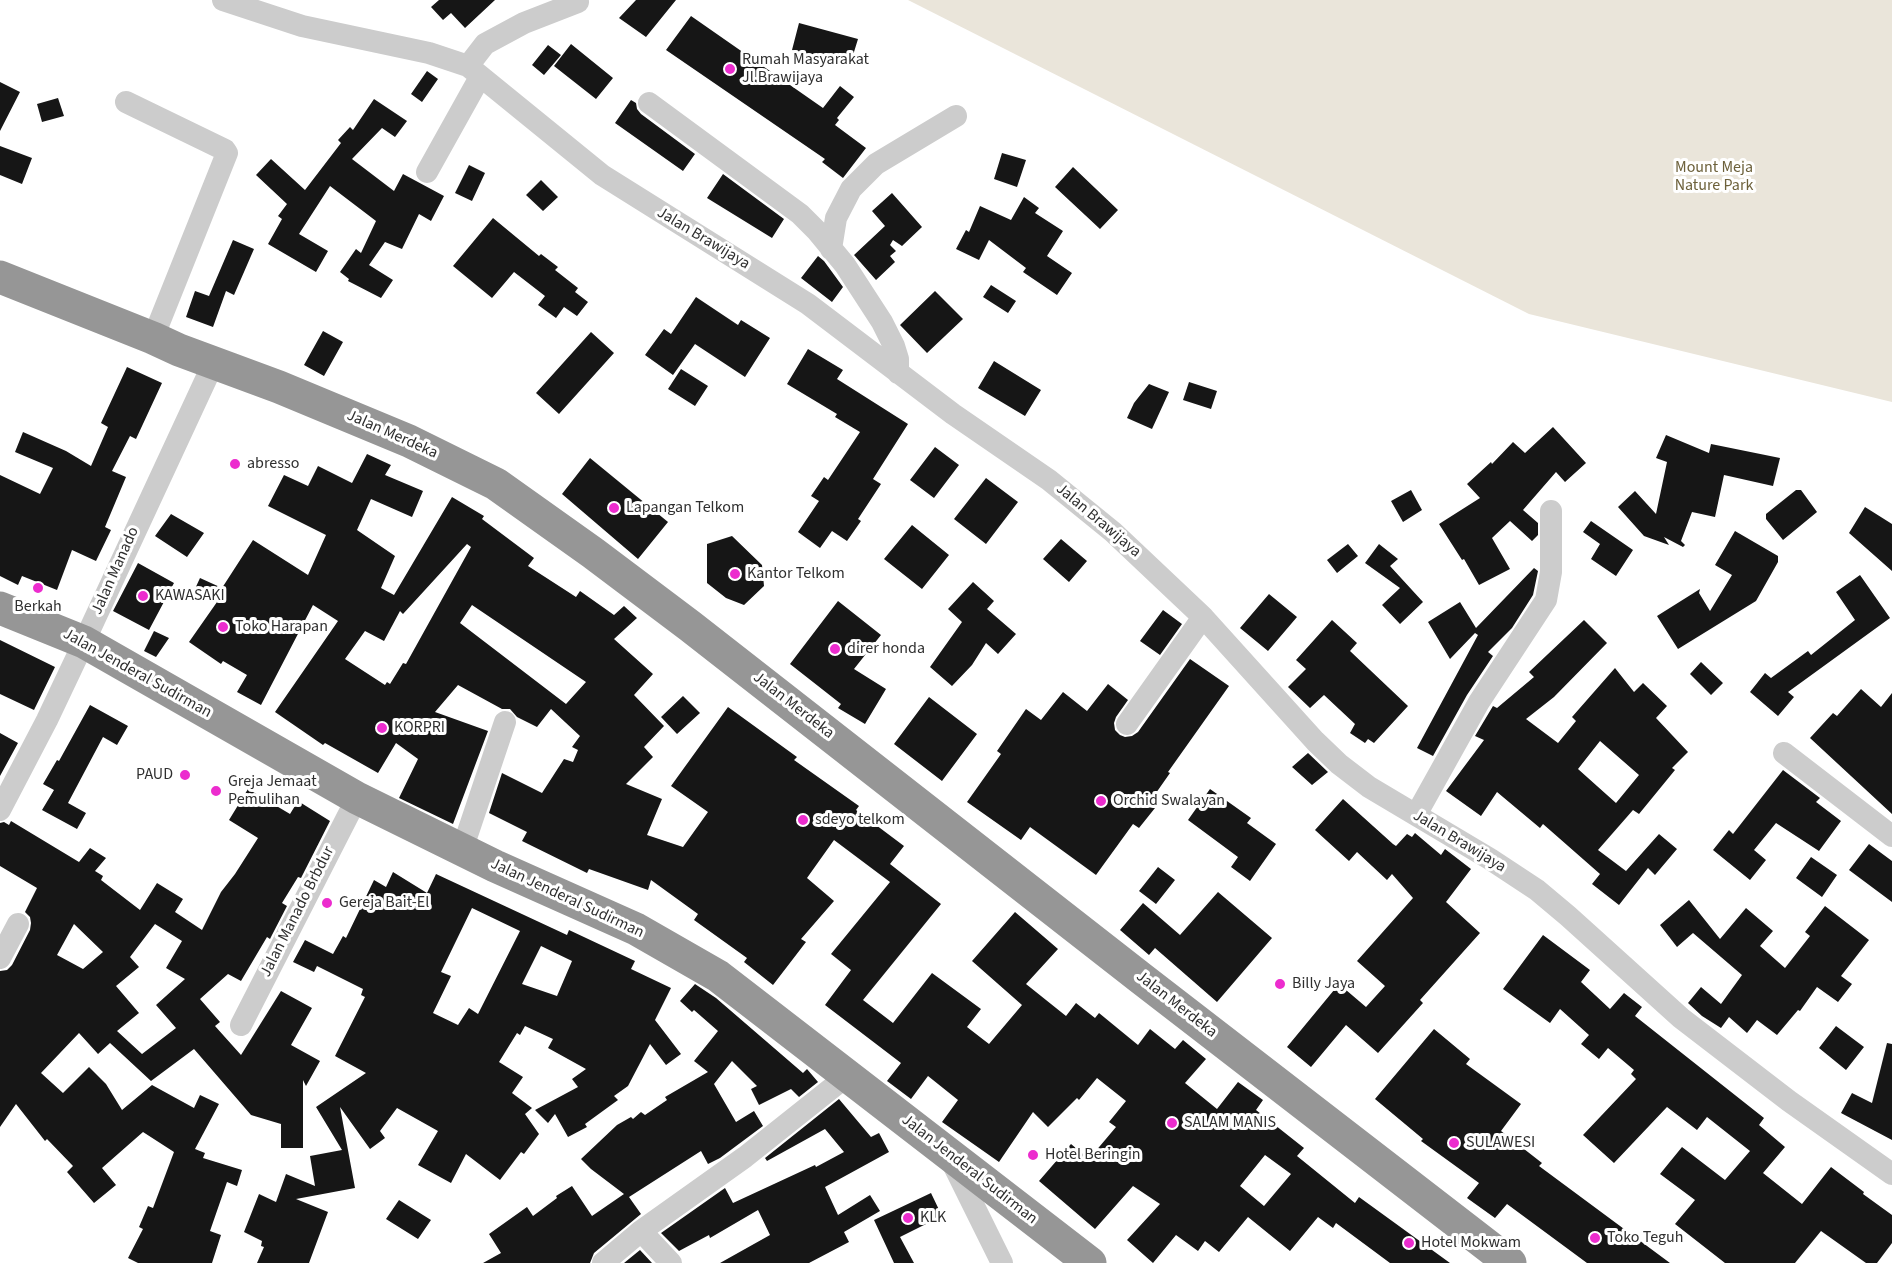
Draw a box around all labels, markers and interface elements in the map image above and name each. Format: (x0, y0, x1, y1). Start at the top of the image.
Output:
place label: Rumah Masyarakat Jl.Brawijaya (742, 50, 869, 88)
marker: Rumah Masyarakat Jl.Brawijaya (723, 62, 737, 76)
park label: Mount Meja Nature Park (1675, 158, 1753, 196)
street label: Jalan Brawijaya (653, 204, 753, 274)
street label: Jalan Merdeka (344, 406, 440, 464)
place label: abresso (247, 454, 299, 474)
marker: abresso (228, 457, 242, 471)
street label: Jalan Brawijaya (1052, 480, 1144, 562)
place label: Lapangan Telkom (626, 498, 744, 518)
marker: Lapangan Telkom (607, 501, 621, 515)
street label: Jalan Manado (88, 524, 144, 618)
place label: Kantor Telkom (747, 564, 845, 584)
marker: Kantor Telkom (728, 567, 742, 581)
marker: Berkah (31, 581, 45, 595)
place label: KAWASAKI (155, 586, 225, 606)
marker: KAWASAKI (136, 589, 150, 603)
place label: Berkah (14, 597, 62, 617)
place label: Toko Harapan (235, 617, 328, 637)
marker: Toko Harapan (216, 620, 230, 634)
street label: Jalan Jenderal Sudirman (59, 625, 215, 723)
place label: direr honda (847, 639, 925, 659)
marker: direr honda (828, 642, 842, 656)
street label: Jalan Merdeka (749, 668, 837, 744)
place label: KORPRI (394, 718, 445, 738)
marker: KORPRI (375, 721, 389, 735)
place label: PAUD (136, 765, 173, 785)
marker: PAUD (178, 768, 192, 782)
place label: Greja Jemaat Pemulihan (228, 772, 317, 810)
marker: Greja Jemaat Pemulihan (209, 784, 223, 798)
place label: Orchid Swalayan (1113, 791, 1225, 811)
marker: Orchid Swalayan (1094, 794, 1108, 808)
street label: Jalan Brawijaya (1409, 807, 1509, 877)
place label: sdeyo telkom (815, 810, 905, 830)
marker: sdeyo telkom (796, 813, 810, 827)
street label: Jalan Manado Brbdur (257, 843, 339, 981)
street label: Jalan Jenderal Sudirman (487, 855, 647, 943)
place label: Gereja Bait-El (339, 893, 429, 913)
marker: Gereja Bait-El (320, 896, 334, 910)
street label: Jalan Merdeka (1132, 967, 1220, 1043)
place label: Billy Jaya (1292, 974, 1355, 994)
marker: Billy Jaya (1273, 977, 1287, 991)
street label: Jalan Jenderal Sudirman (897, 1111, 1041, 1229)
place label: SALAM MANIS (1184, 1113, 1276, 1133)
marker: SALAM MANIS (1165, 1116, 1179, 1130)
place label: SULAWESI (1466, 1133, 1535, 1153)
marker: SULAWESI (1447, 1136, 1461, 1150)
place label: Hotel Beringin (1045, 1145, 1141, 1165)
marker: Hotel Beringin (1026, 1148, 1040, 1162)
place label: KLK (920, 1208, 946, 1228)
marker: KLK (901, 1211, 915, 1225)
place label: Toko Teguh (1607, 1228, 1683, 1248)
marker: Toko Teguh (1588, 1231, 1602, 1245)
place label: Hotel Mokwam (1421, 1233, 1521, 1253)
marker: Hotel Mokwam (1402, 1236, 1416, 1250)

